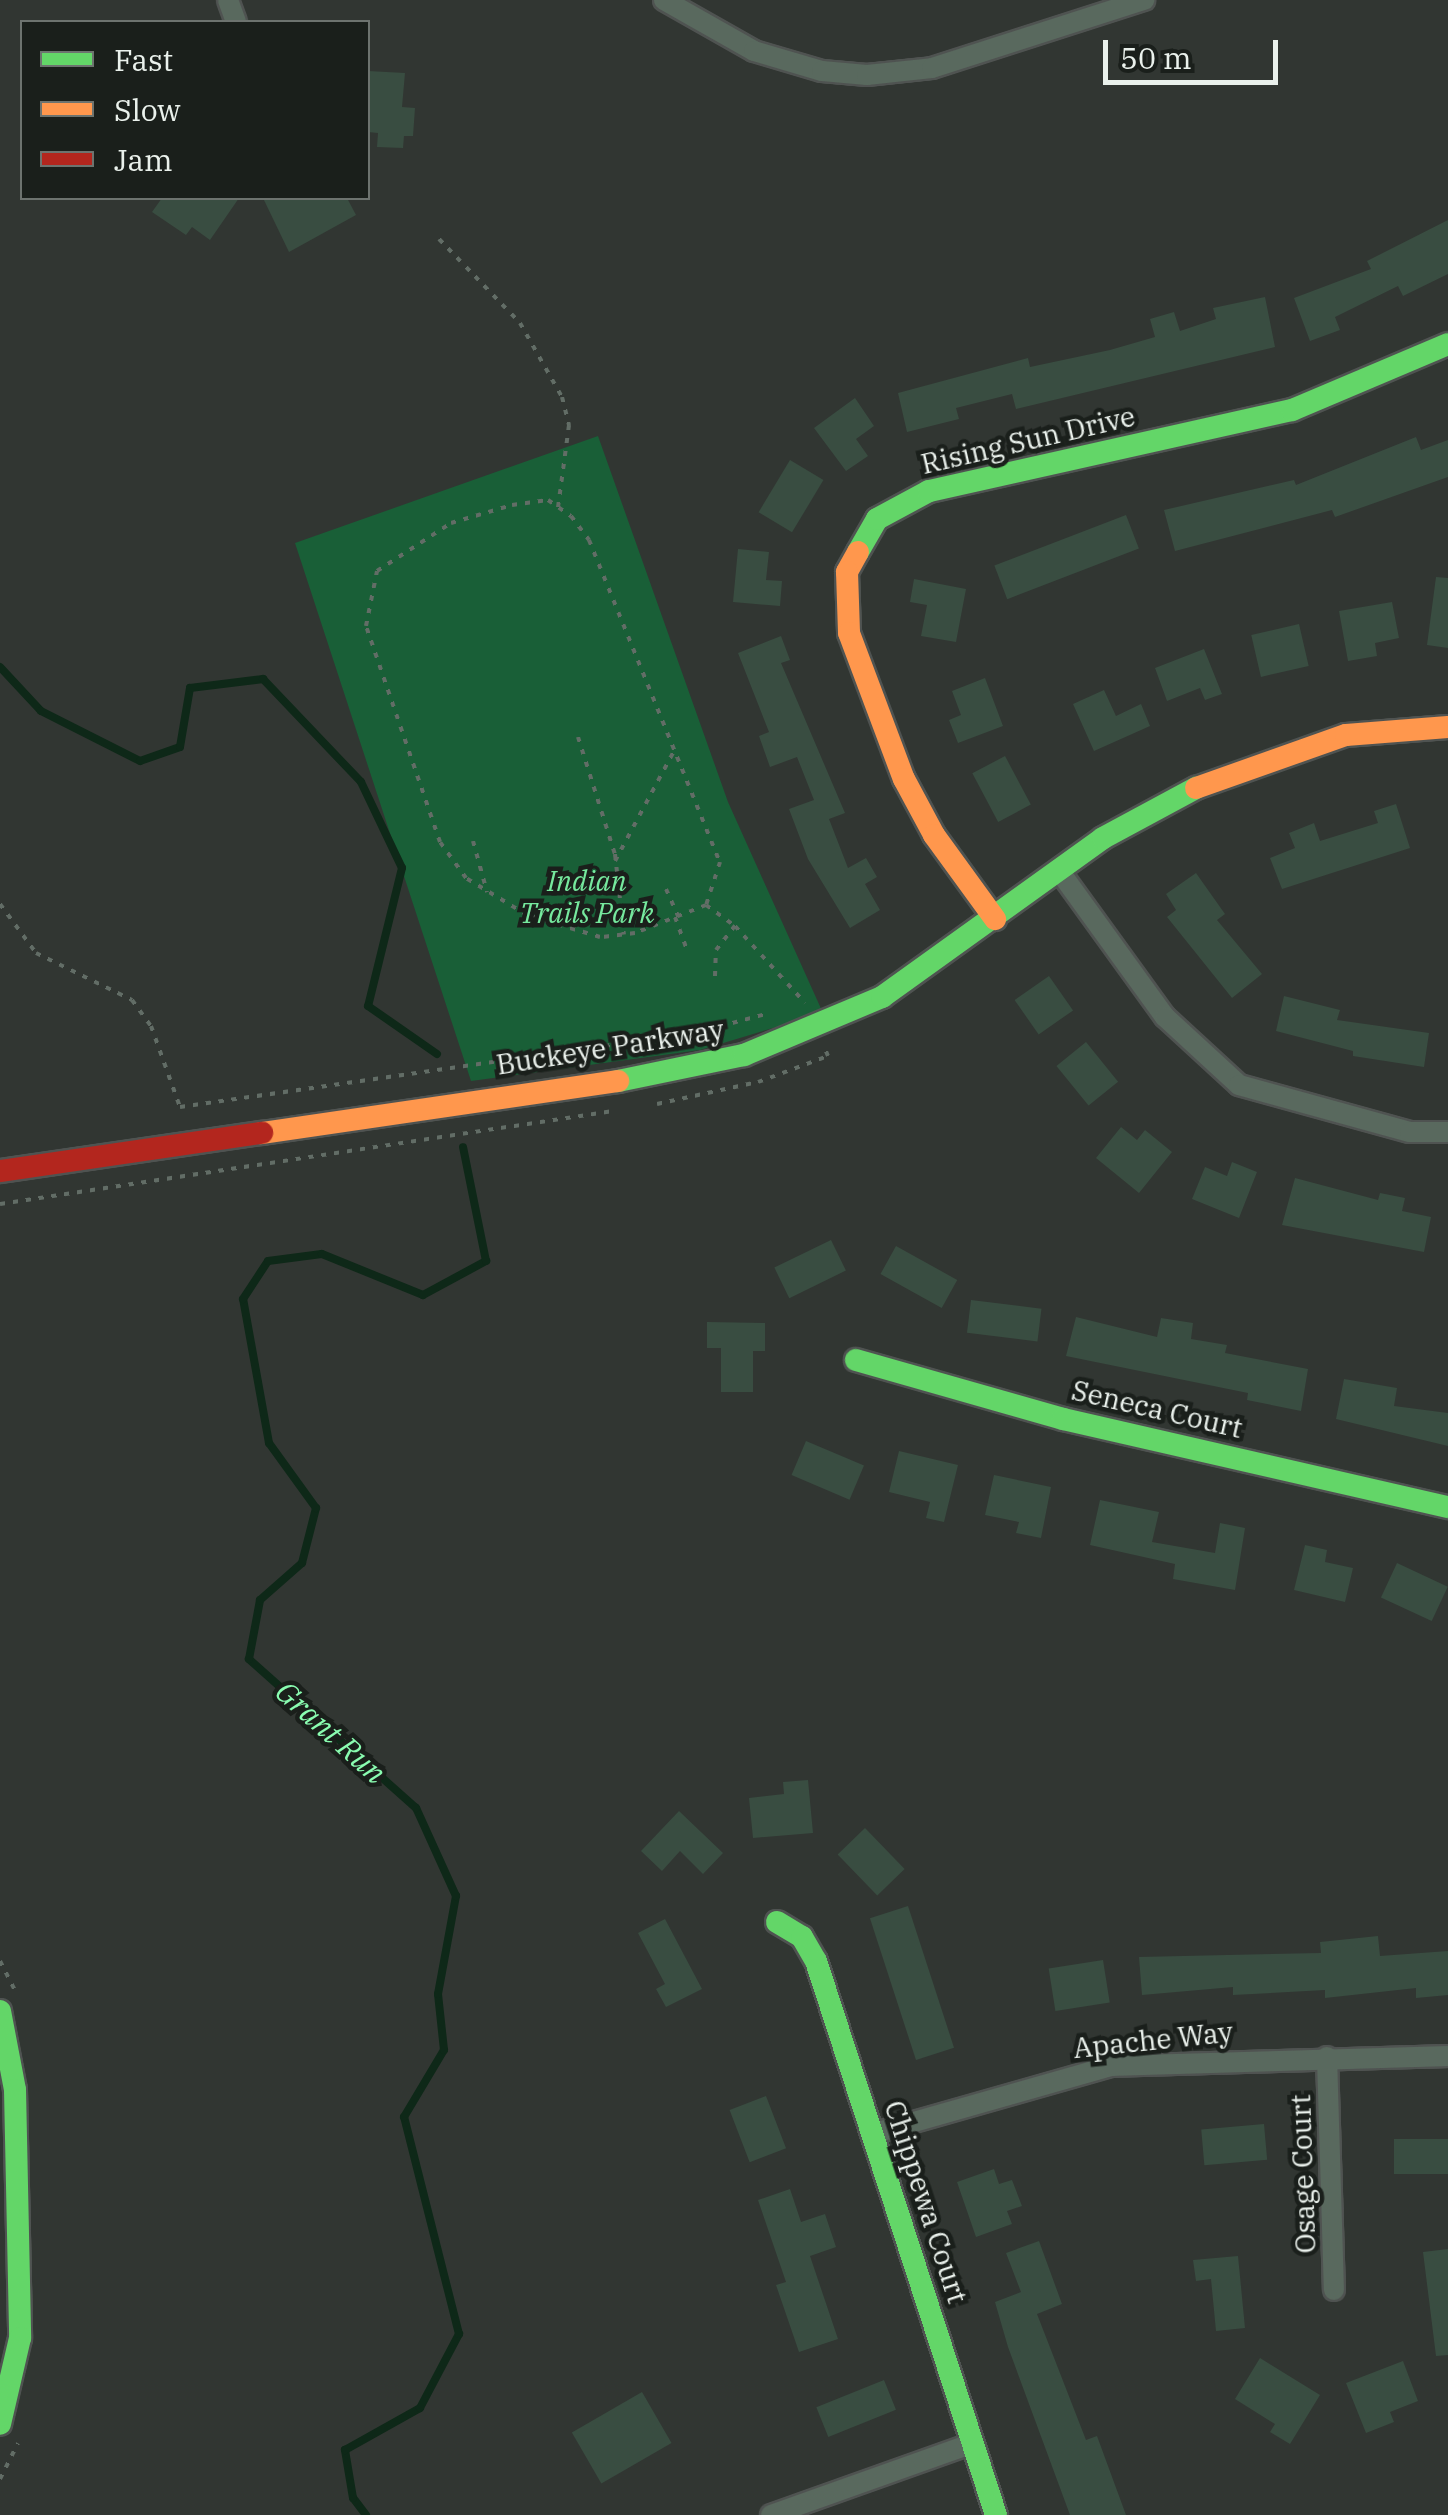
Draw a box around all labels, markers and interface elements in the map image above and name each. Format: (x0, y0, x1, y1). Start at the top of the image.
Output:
legend (20, 20, 370, 200)
scale bar (1108, 20, 1283, 82)
text: 50 m (1120, 38, 1192, 77)
text: Fast (114, 40, 173, 79)
text: Slow (114, 90, 181, 129)
text: Jam (114, 140, 173, 179)
street label: Rising Sun Drive (918, 399, 1138, 481)
park label: Indian Trails Park (520, 864, 654, 930)
street label: Buckeye Parkway (494, 1012, 726, 1082)
street label: Seneca Court (1068, 1373, 1246, 1445)
water label: Grant Run (268, 1673, 394, 1791)
street label: Apache Way (1071, 2015, 1235, 2065)
street label: Osage Court (1283, 2094, 1323, 2254)
street label: Chippewa Court (877, 2096, 975, 2308)

